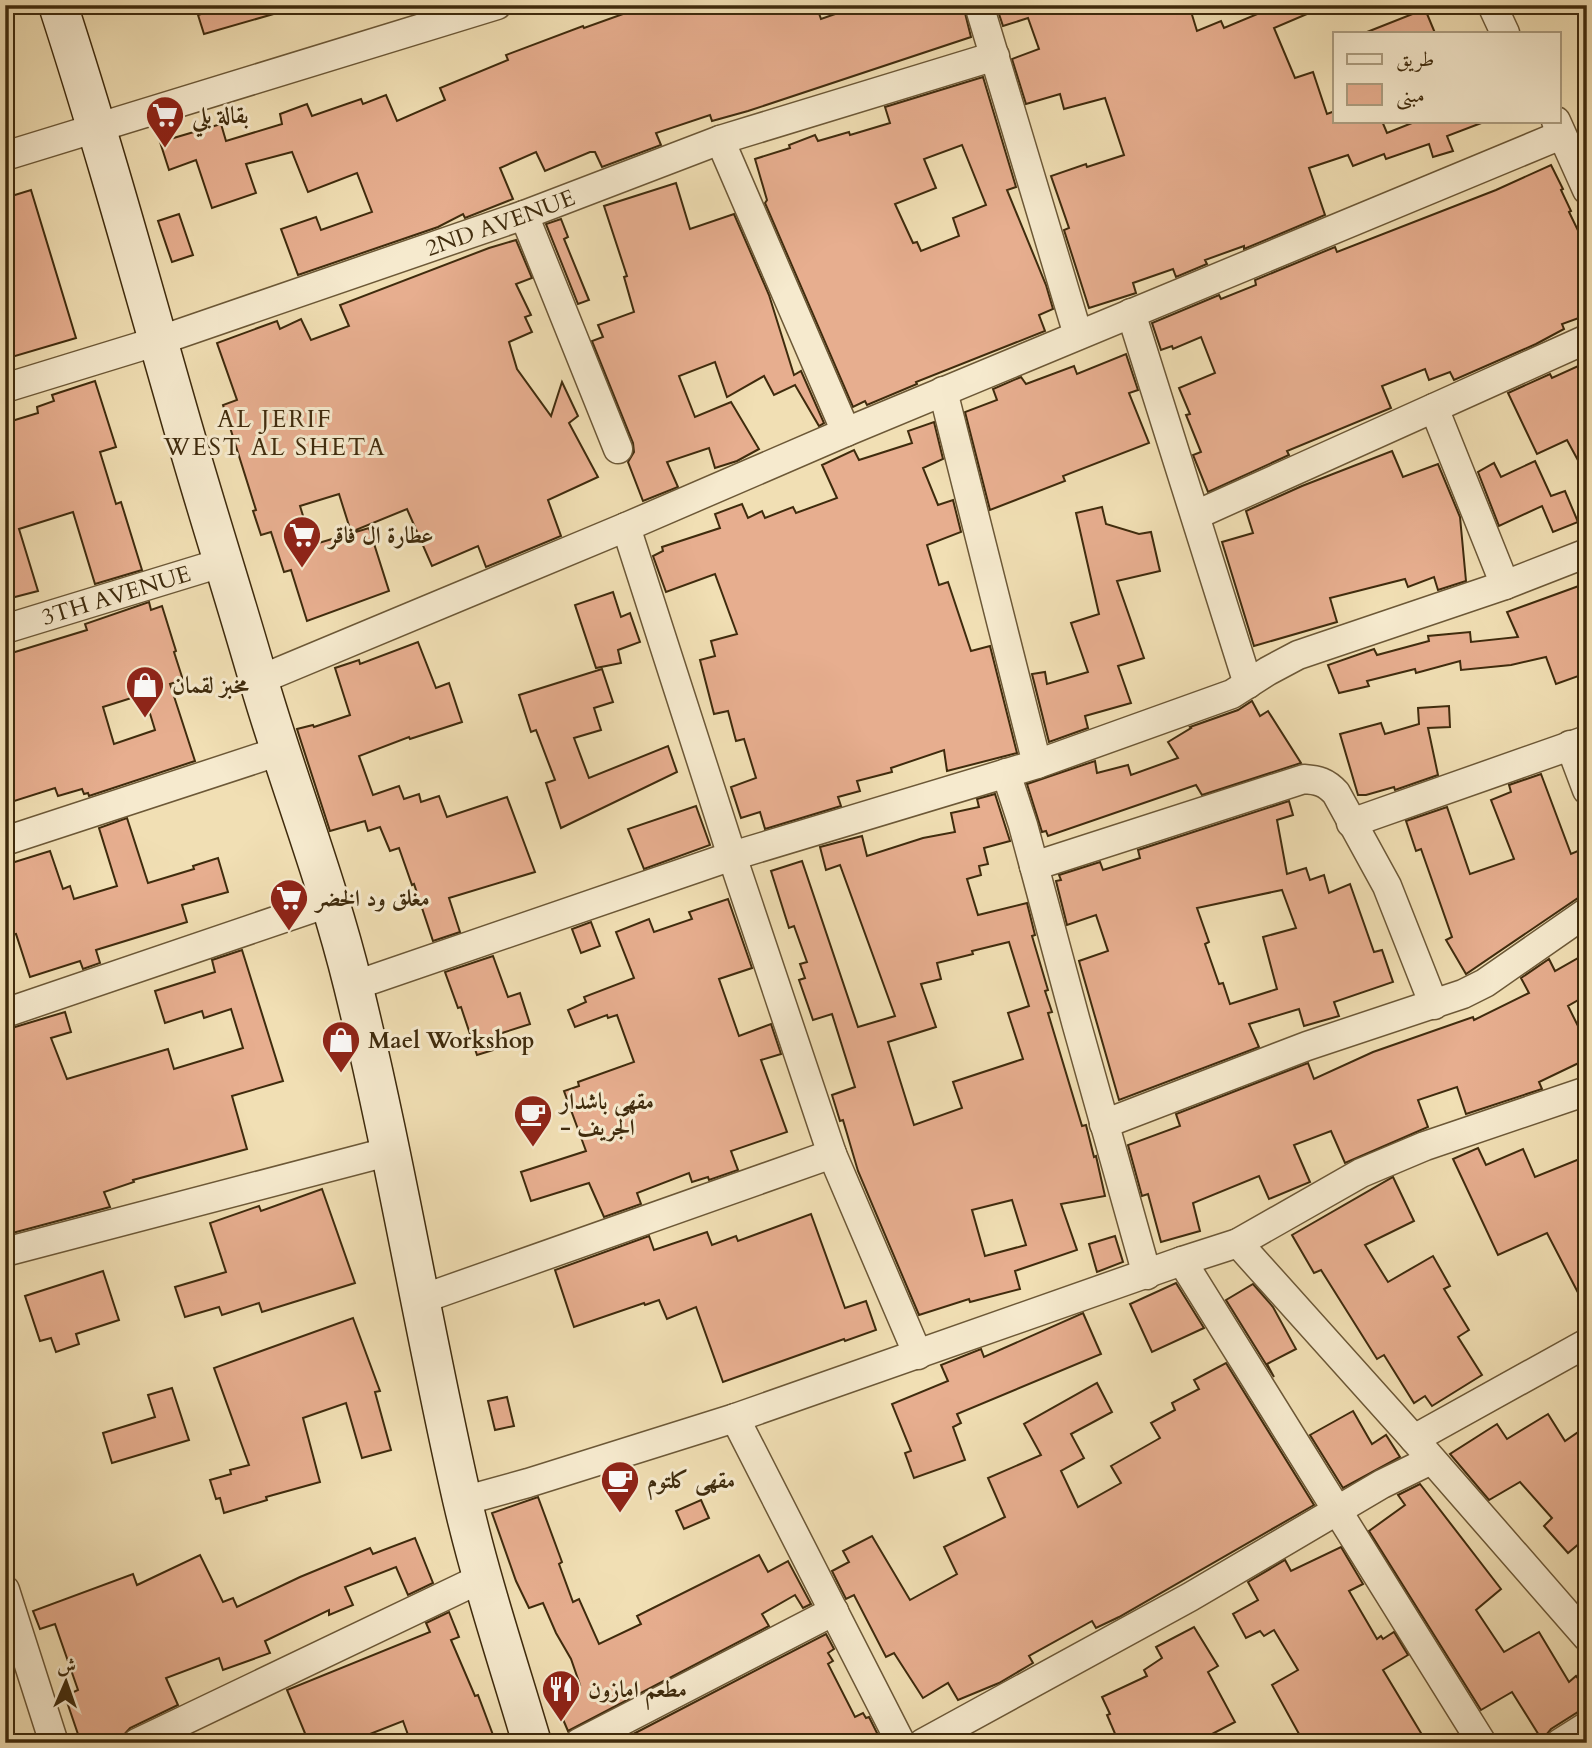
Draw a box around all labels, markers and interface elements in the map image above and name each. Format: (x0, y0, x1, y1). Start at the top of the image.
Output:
legend (1333, 32, 1560, 122)
text: طريق (1396, 45, 1434, 74)
text: مبنى (1396, 81, 1425, 110)
supermarket icon: بقالة بلي (144, 94, 186, 149)
place label: بقالة بلي (191, 100, 249, 138)
street label: 2ND AVENUE (421, 182, 579, 264)
district label: AL JERIF WEST AL SHETA (162, 403, 387, 464)
supermarket icon: عطارة ال فاقر (281, 514, 323, 569)
place label: عطارة ال فاقر (326, 520, 434, 551)
street label: 3TH AVENUE (38, 558, 194, 633)
shop icon: مخبز لقمان (124, 664, 166, 719)
place label: مخبز لقمان (172, 670, 250, 701)
supermarket icon: مغلق ود الخضر (268, 877, 310, 932)
place label: مغلق ود الخضر (313, 883, 430, 914)
shop icon: Mael Workshop (320, 1019, 362, 1074)
place label: Mael Workshop (368, 1025, 535, 1056)
place label: مقهى باشدار - الجريف (557, 1086, 654, 1143)
cafe icon: مقهى باشدار - الجريف (512, 1093, 554, 1148)
cafe icon: مقهى كلتوم (599, 1459, 641, 1514)
place label: مقهى كلتوم (647, 1465, 735, 1501)
north arrow (32, 1646, 102, 1716)
text: ش (57, 1653, 76, 1679)
restaurant icon: مطعم امازون (540, 1668, 582, 1723)
place label: مطعم امازون (588, 1674, 687, 1710)

